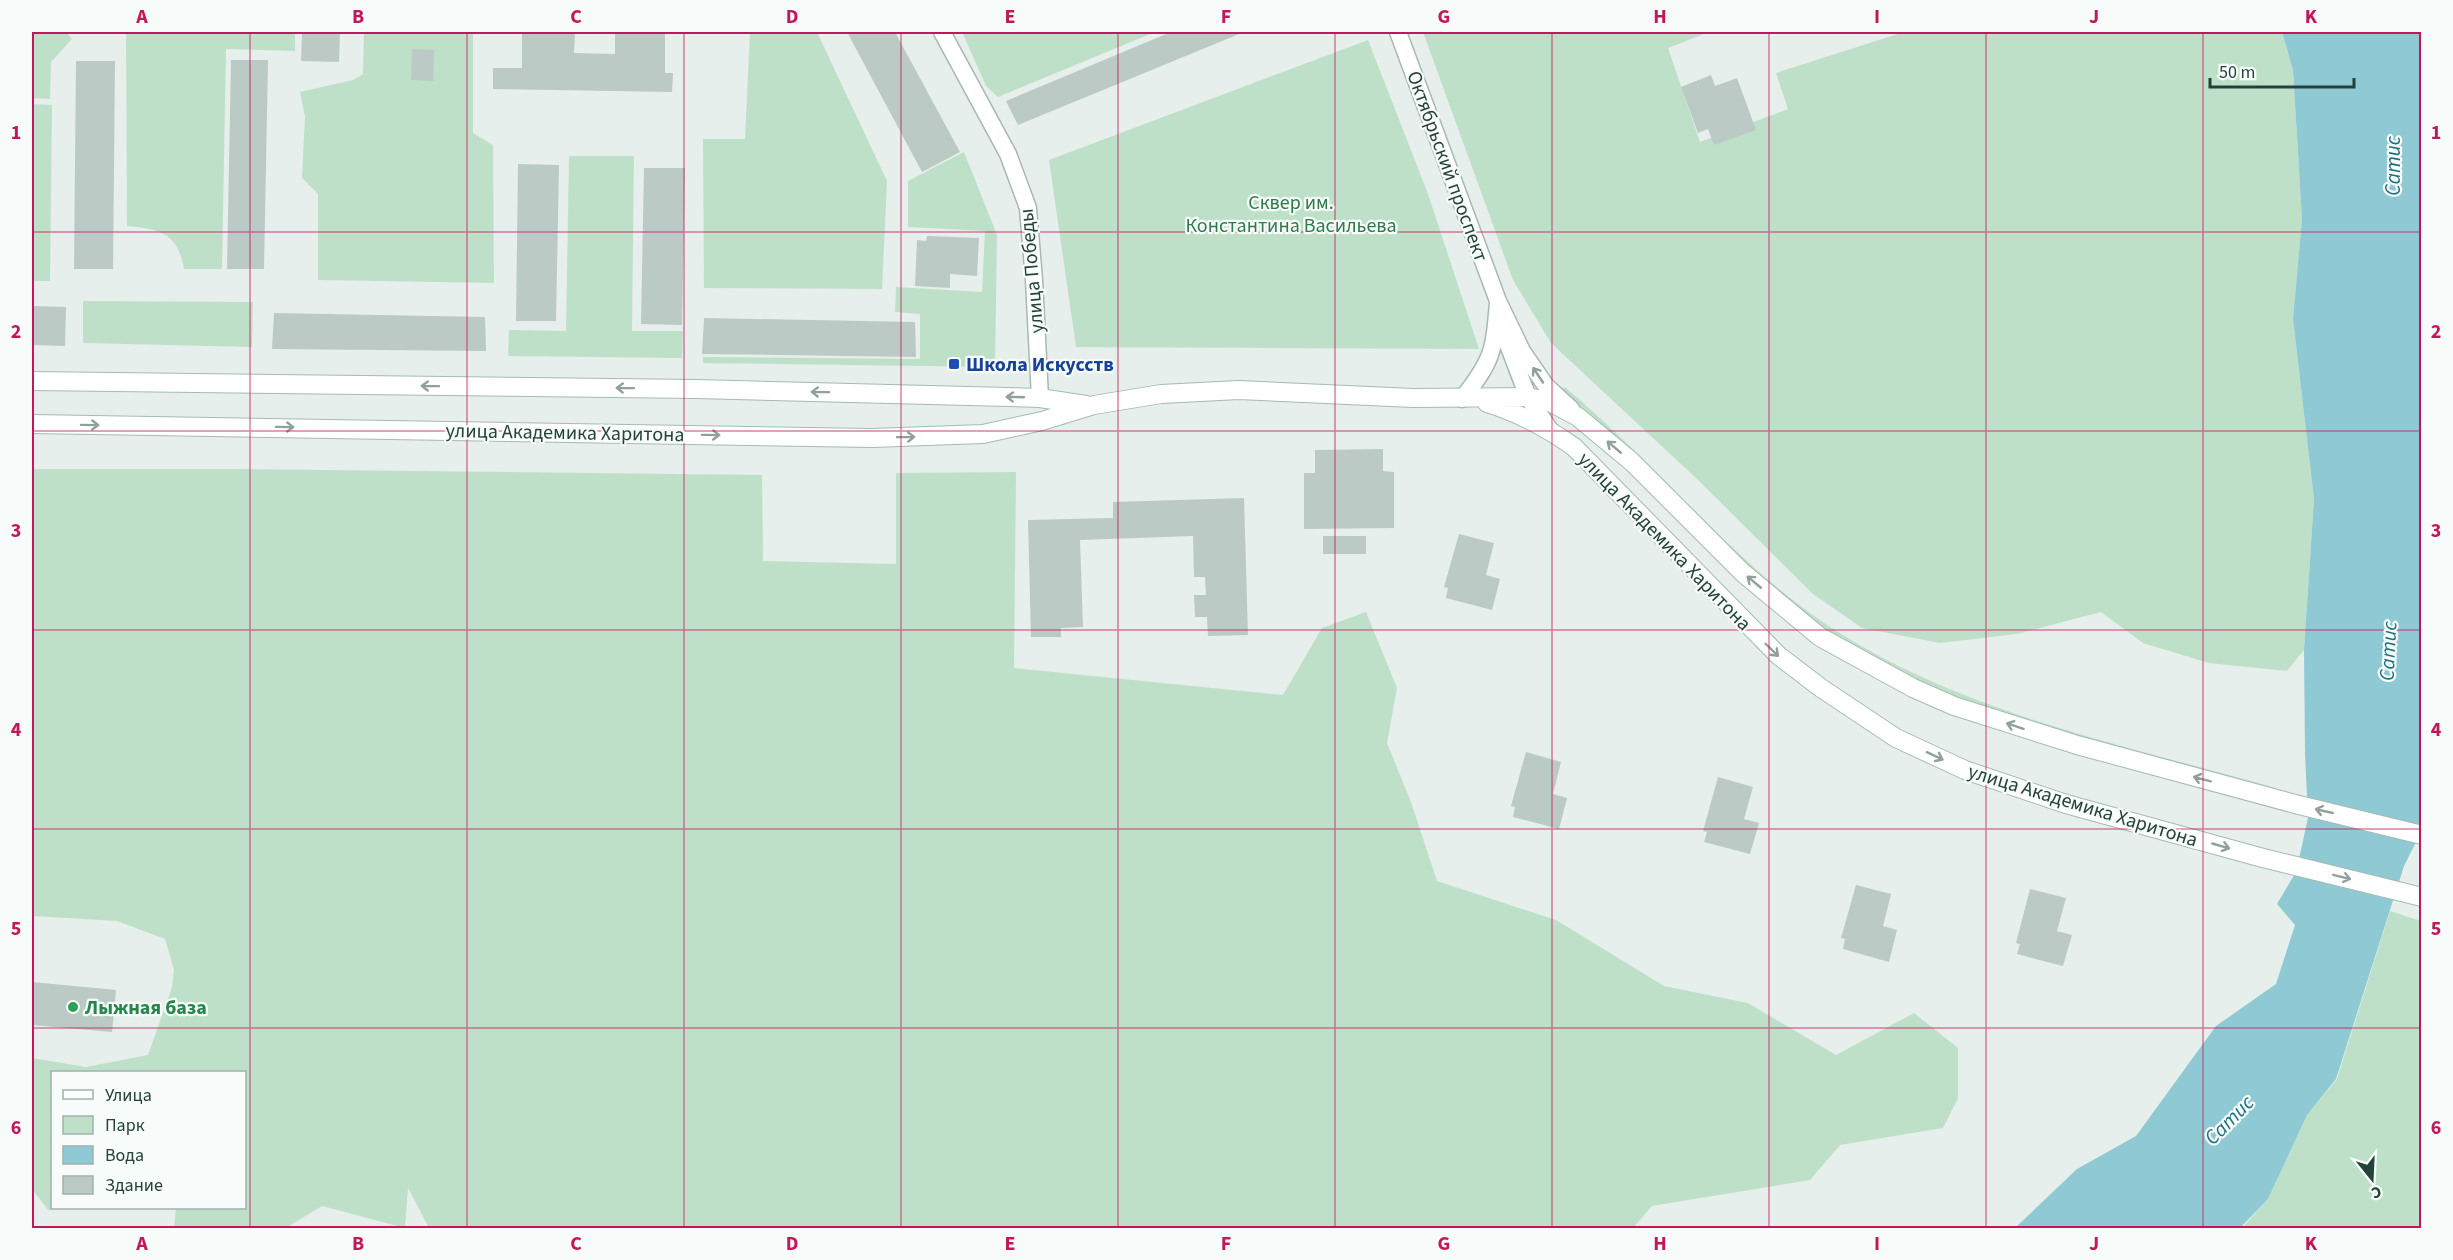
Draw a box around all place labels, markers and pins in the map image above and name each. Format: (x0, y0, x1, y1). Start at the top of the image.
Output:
place label: Школа Искусств (966, 351, 1114, 379)
marker: Школа Искусств (947, 357, 961, 371)
place label: Лыжная база (84, 994, 207, 1022)
marker: Лыжная база (66, 1000, 80, 1014)

